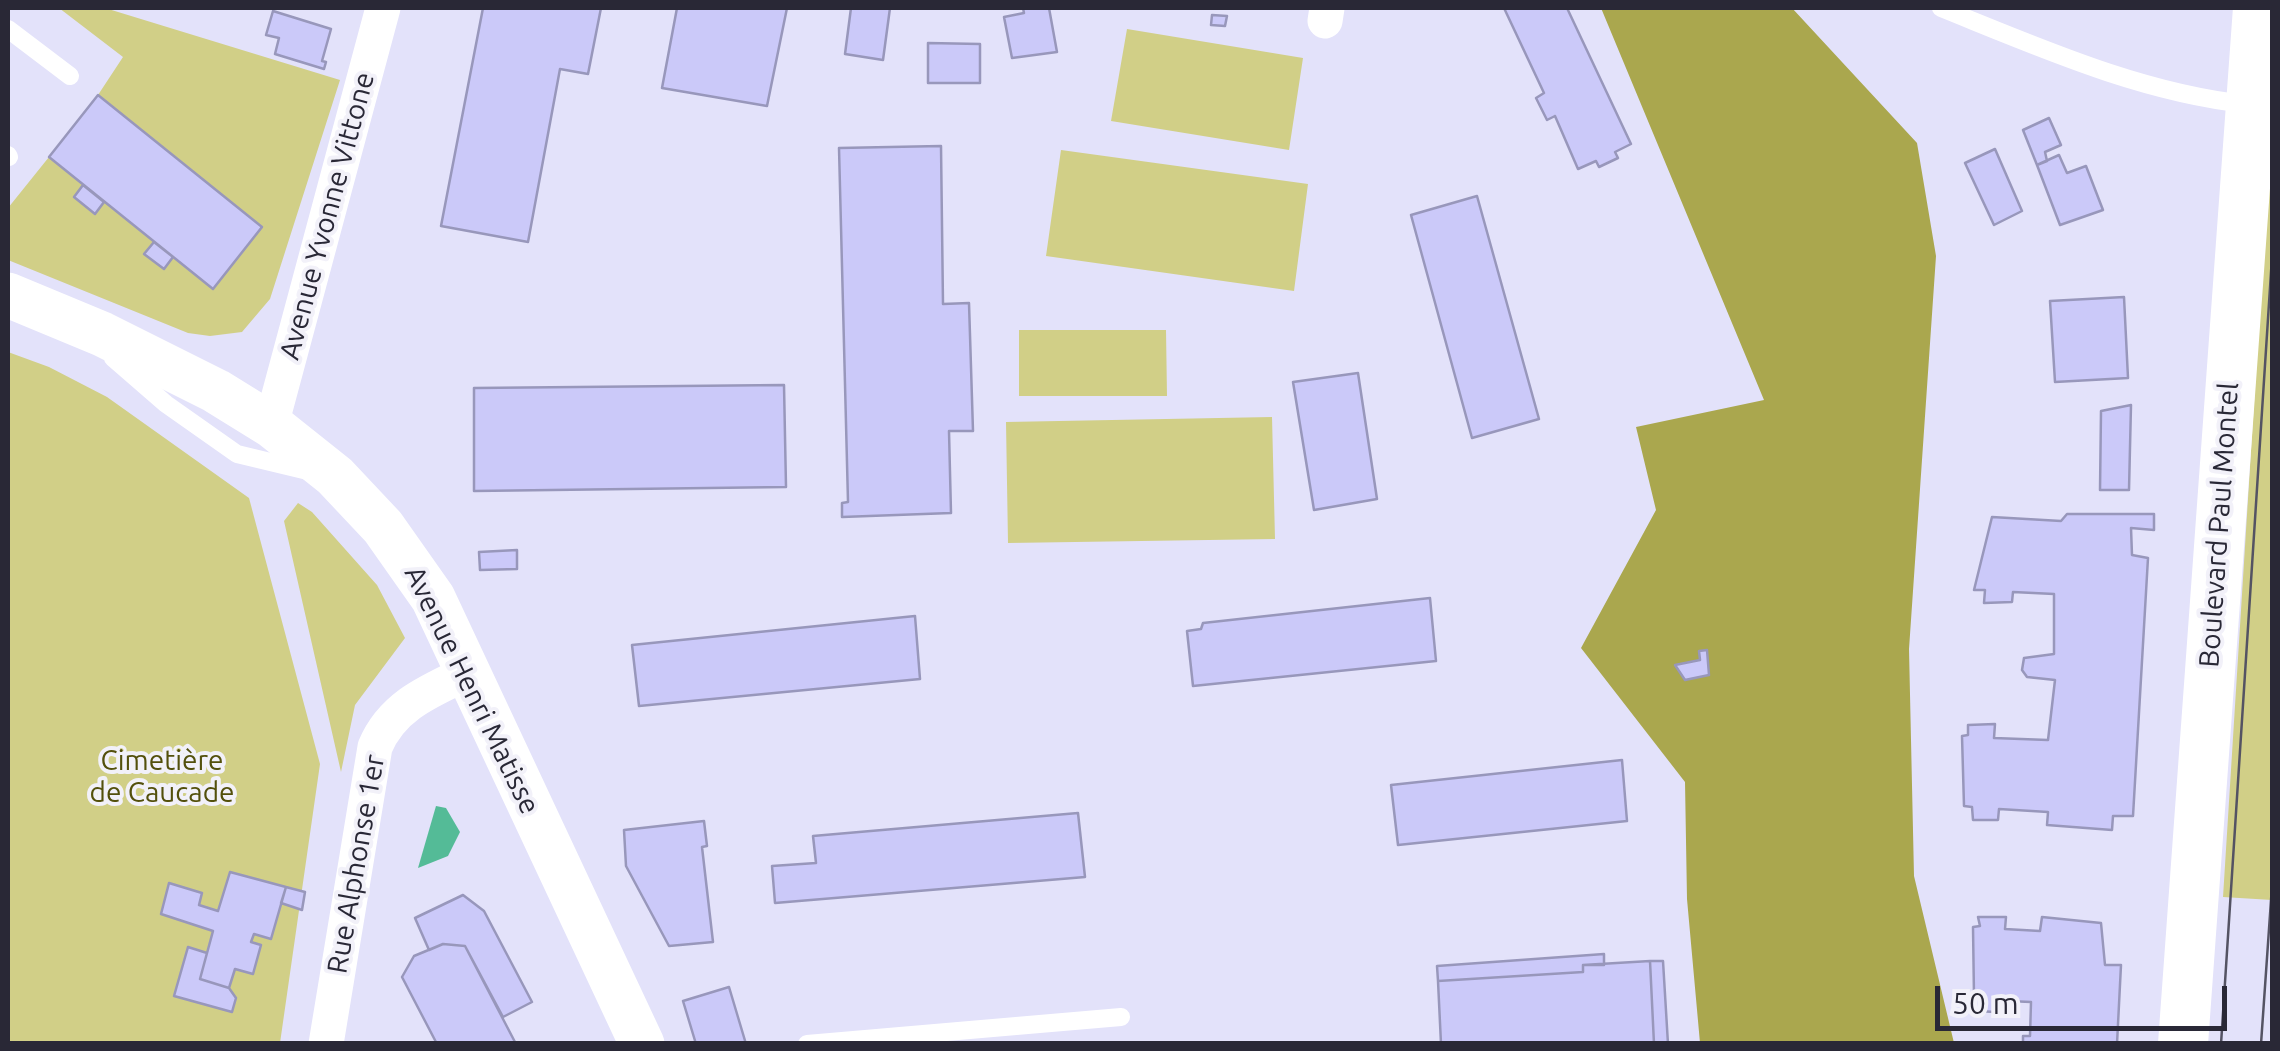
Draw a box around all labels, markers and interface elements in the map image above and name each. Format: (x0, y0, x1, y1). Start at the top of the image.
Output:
street label: Avenue Yvonne Vittone (272, 69, 382, 363)
street label: Boulevard Paul Montel (2192, 381, 2246, 669)
street label: Avenue Henri Matisse (397, 560, 547, 820)
park label: Cimetière de Caucade (90, 744, 234, 810)
street label: Rue Alphonse 1er (320, 752, 392, 976)
scale bar (1940, 966, 2232, 1028)
text: 50 m (1952, 986, 2019, 1020)

